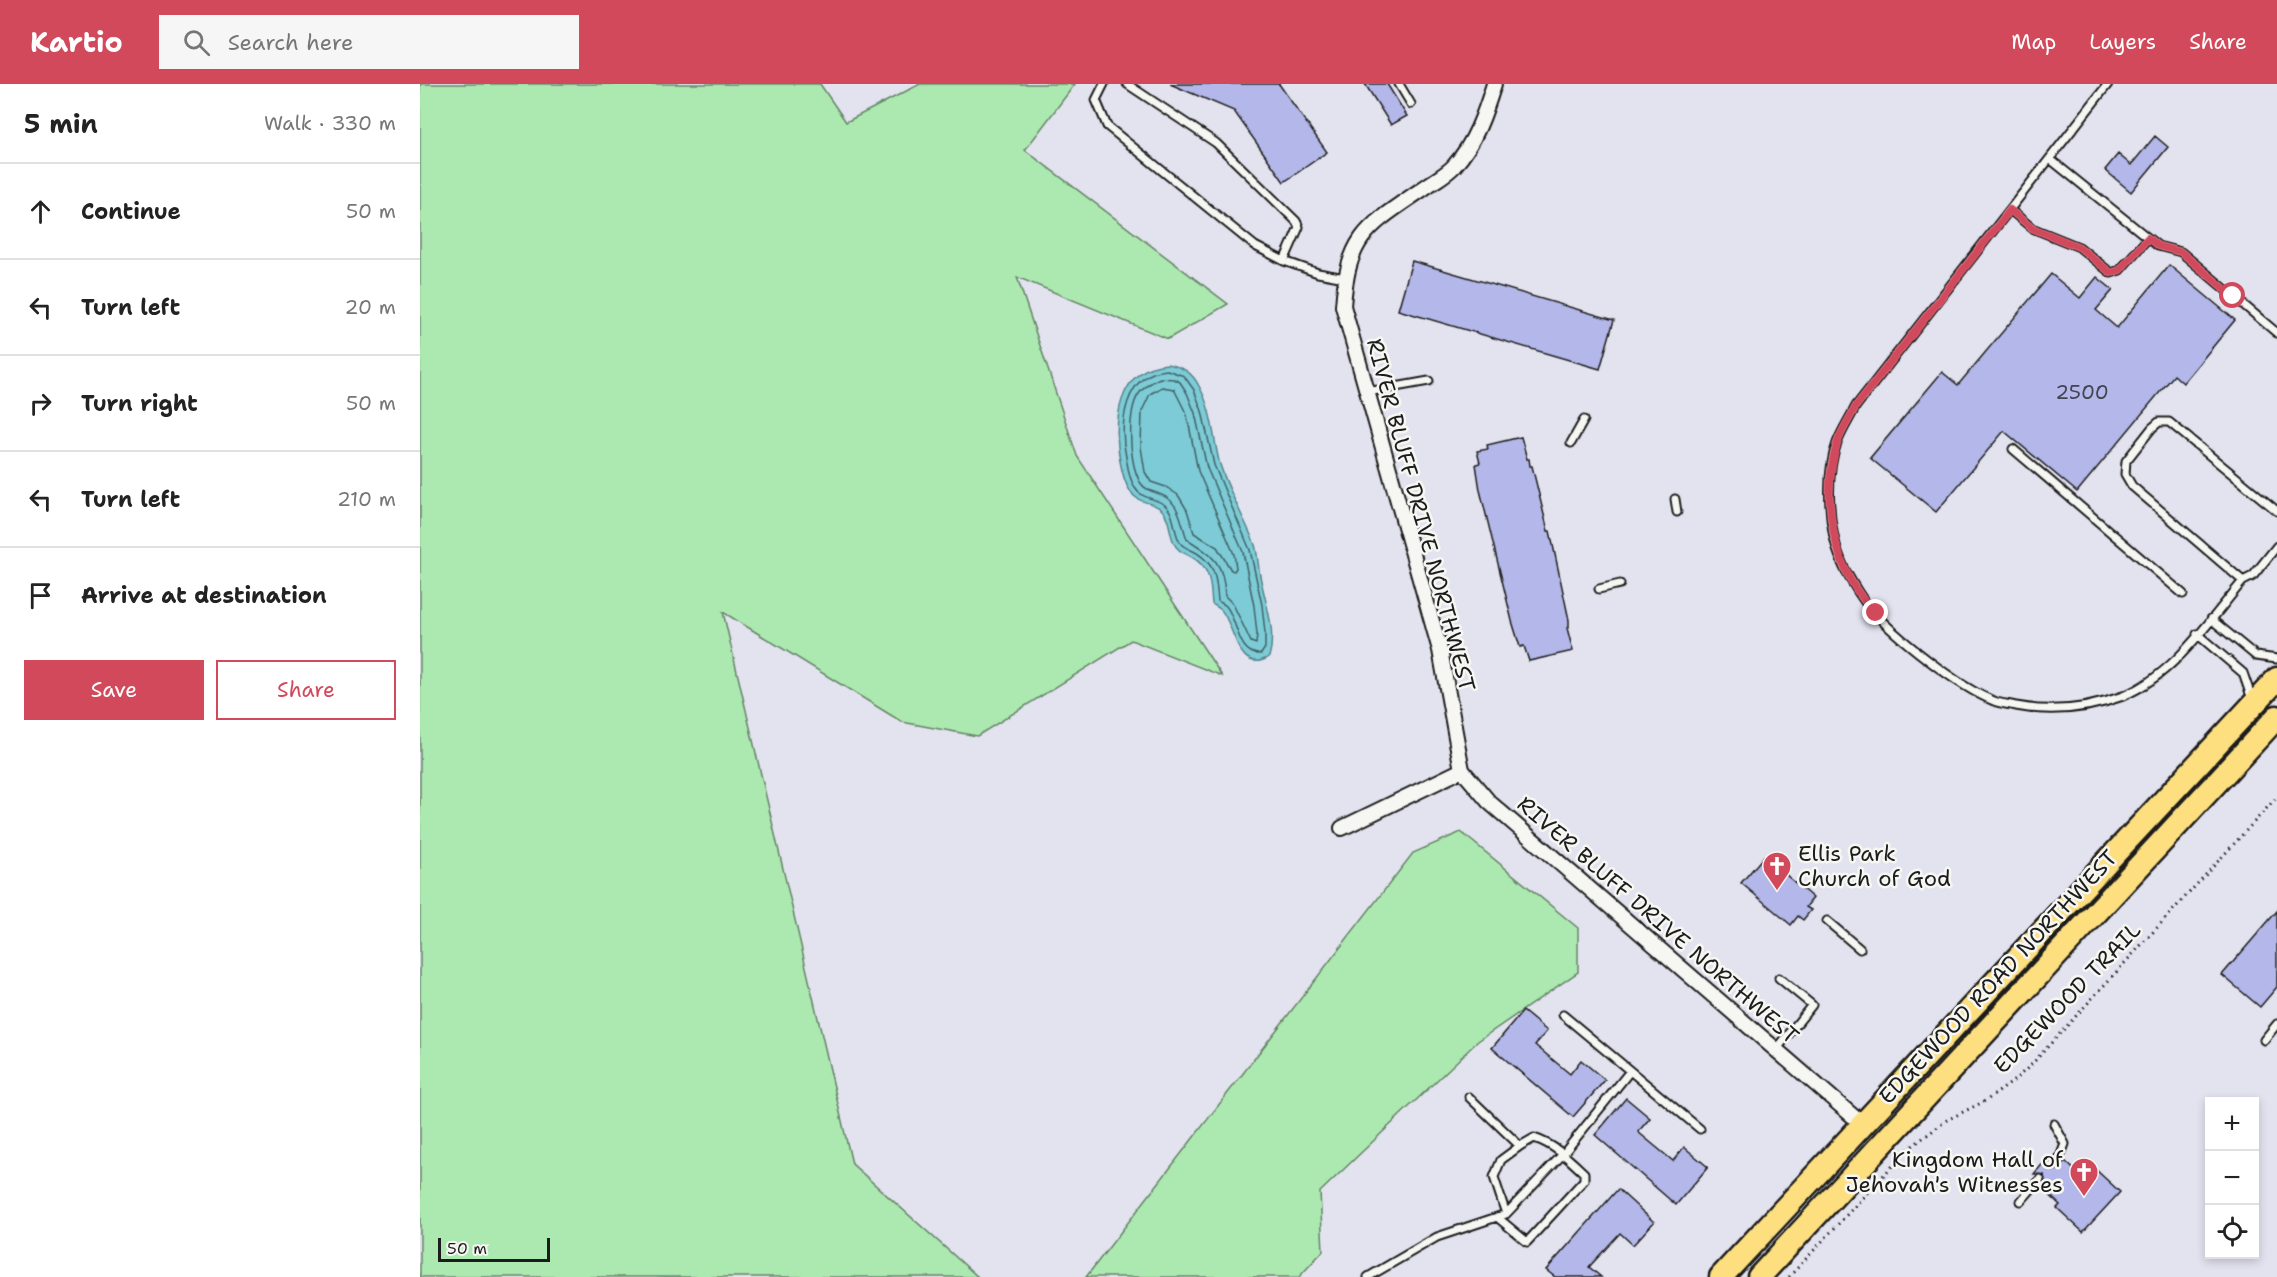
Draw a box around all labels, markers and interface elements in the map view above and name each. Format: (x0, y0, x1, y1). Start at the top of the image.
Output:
search box (159, 15, 579, 69)
text: Kartio (30, 23, 123, 61)
icon: search (180, 26, 213, 59)
text: Search here (228, 28, 353, 57)
text: Map (2011, 28, 2056, 56)
text: Layers (2089, 28, 2156, 56)
text: Share (2189, 28, 2247, 56)
text: 5 min (24, 106, 98, 141)
text: Walk · 330 m (264, 110, 396, 136)
icon: ahead (24, 195, 57, 228)
text: Continue (81, 197, 181, 226)
text: 50 m (346, 198, 396, 224)
route start (2219, 282, 2245, 308)
icon: left (24, 291, 57, 324)
text: Turn left (81, 293, 180, 322)
text: 20 m (345, 294, 396, 320)
street label: RIVER BLUFF DRIVE NORTHWEST (1360, 335, 1482, 695)
house number: 2500 (2055, 379, 2109, 405)
icon: right (24, 387, 57, 420)
text: Turn right (81, 389, 198, 418)
text: 50 m (346, 390, 396, 416)
icon: left (24, 483, 57, 516)
text: Turn left (81, 485, 180, 514)
text: 210 m (337, 486, 396, 512)
icon: arrive (24, 579, 57, 612)
text: Arrive at destination (81, 581, 327, 610)
route end (1862, 599, 1888, 625)
button: Save (24, 660, 204, 720)
button: Share (216, 660, 396, 720)
street label: RIVER BLUFF DRIVE NORTHWEST (1511, 790, 1805, 1051)
place label: Ellis Park Church of God (1798, 839, 1951, 893)
street label: EDGEWOOD ROAD NORTHWEST (1872, 843, 2124, 1110)
church icon: Ellis Park Church of God (1761, 850, 1793, 892)
street label: EDGEWOOD TRAIL (1987, 916, 2147, 1080)
map controls (2205, 1097, 2259, 1259)
button: + (2205, 1097, 2259, 1151)
place label: Kingdom Hall of Jehovah's Witnesses (1846, 1145, 2064, 1199)
button: − (2205, 1151, 2259, 1205)
church icon: Kingdom Hall of Jehovah's Witnesses (2068, 1156, 2100, 1198)
button: locate (2205, 1205, 2259, 1259)
scale bar (438, 1235, 550, 1262)
text: 50 m (447, 1238, 487, 1259)

